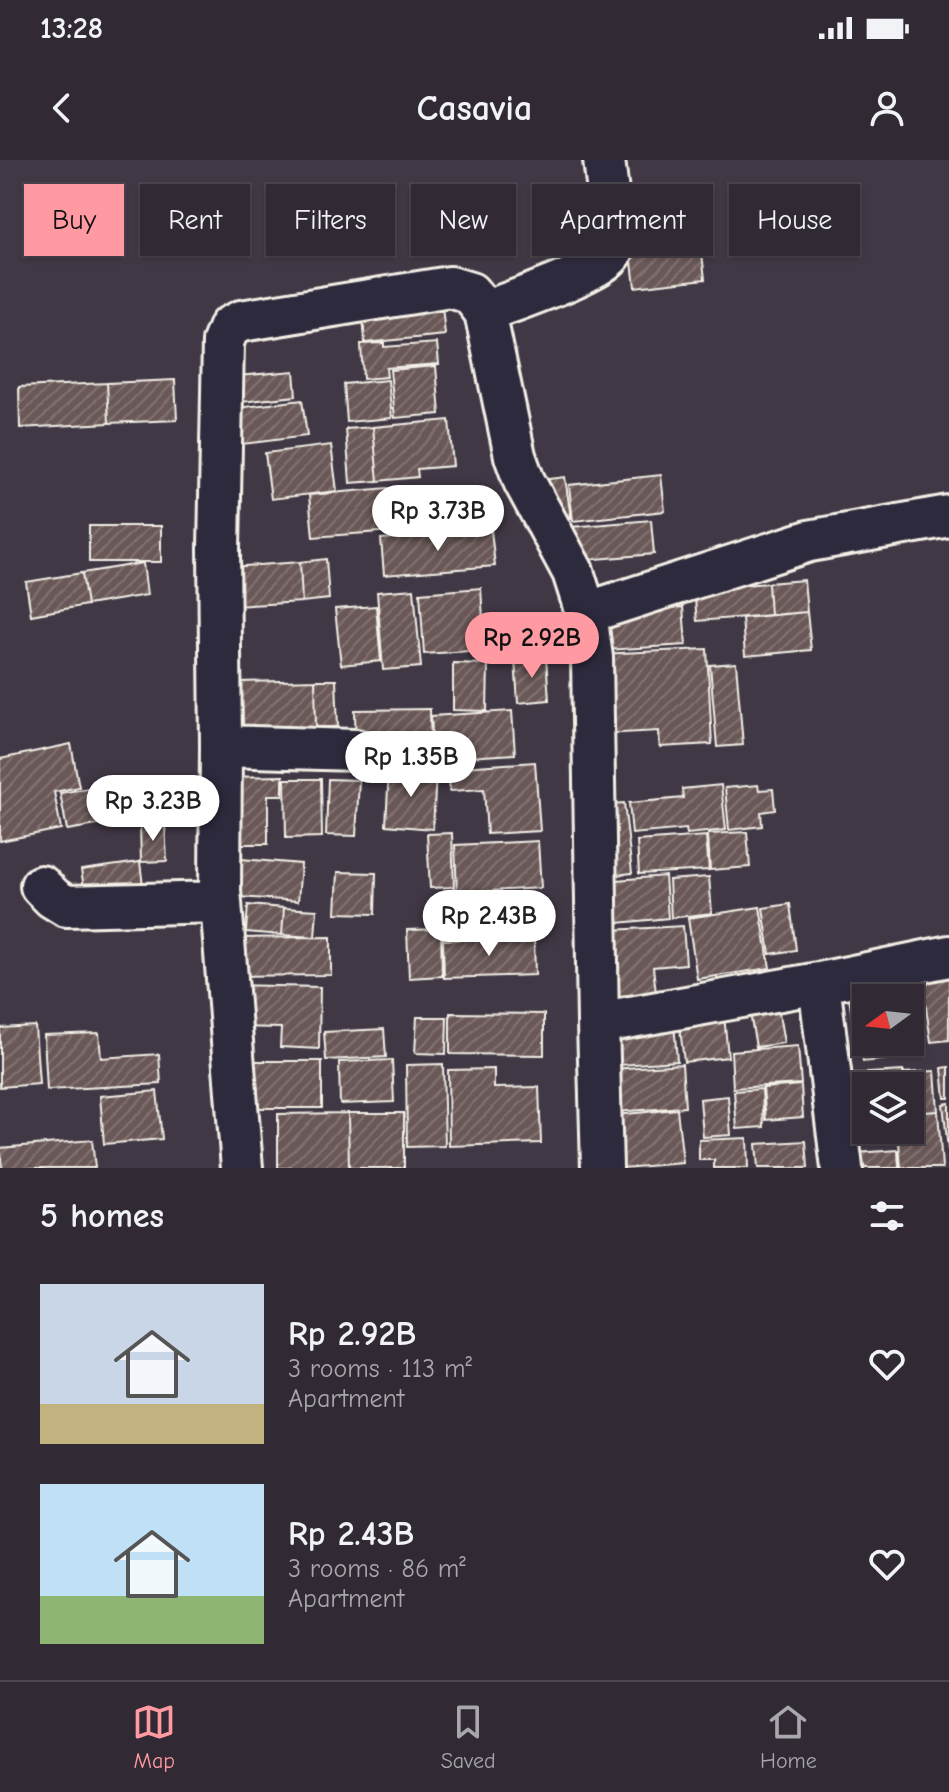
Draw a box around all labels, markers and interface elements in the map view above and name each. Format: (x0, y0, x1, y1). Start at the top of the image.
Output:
text: 13:28 (40, 11, 103, 46)
icon: back (40, 86, 84, 130)
icon: person (865, 86, 909, 130)
text: Casavia (417, 88, 532, 129)
chip: Buy (24, 184, 124, 256)
chip: Rent (140, 184, 250, 256)
chip: Filters (266, 184, 395, 256)
chip: New (411, 184, 516, 256)
chip: Apartment (532, 184, 713, 256)
chip: House (729, 184, 860, 256)
pin: Rp 3.73B (355, 485, 521, 553)
text: Rp 3.73B (390, 496, 486, 526)
pin: Rp 2.92B (449, 612, 615, 680)
text: Rp 2.92B (483, 623, 581, 653)
pin: Rp 1.35B (328, 731, 494, 799)
text: Rp 1.35B (363, 742, 459, 772)
pin: Rp 3.23B (70, 775, 236, 843)
text: Rp 3.23B (104, 786, 202, 816)
pin: Rp 2.43B (406, 890, 572, 958)
text: Rp 2.43B (441, 901, 537, 931)
north arrow (852, 984, 924, 1056)
map controls (852, 984, 924, 1144)
button: layers (852, 1072, 924, 1144)
icon: filters (865, 1194, 909, 1238)
text: 5 homes (40, 1196, 164, 1236)
text: Rp 2.92B (288, 1314, 416, 1354)
icon: home (104, 1316, 200, 1412)
icon: heart (865, 1342, 909, 1386)
text: 3 rooms · 113 m² (288, 1354, 472, 1384)
text: Apartment (288, 1384, 404, 1414)
text: Rp 2.43B (288, 1514, 414, 1554)
icon: home (104, 1516, 200, 1612)
icon: heart (865, 1542, 909, 1586)
text: 3 rooms · 86 m² (288, 1554, 466, 1584)
text: Apartment (288, 1584, 404, 1614)
tab: Map (132, 1700, 176, 1774)
tab: Saved (441, 1700, 496, 1774)
tab: Home (760, 1700, 817, 1774)

